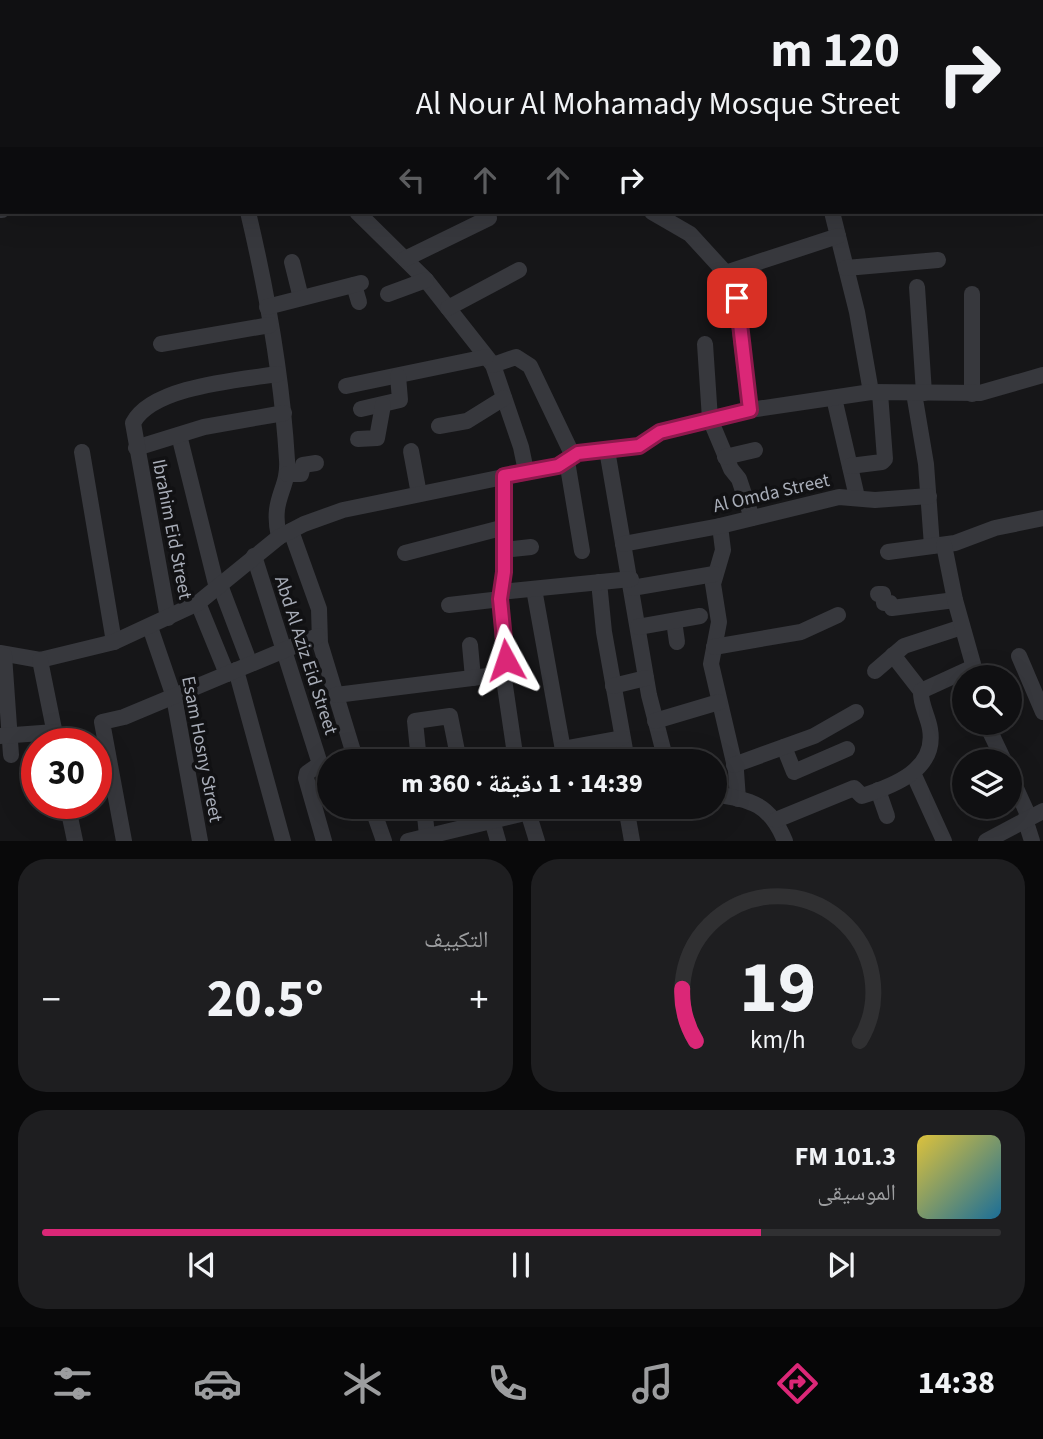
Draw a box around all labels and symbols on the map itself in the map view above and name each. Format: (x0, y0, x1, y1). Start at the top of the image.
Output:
pin (707, 268, 767, 328)
street label: Ibrahim Eid Street (145, 457, 198, 602)
street label: Al Omda Street (710, 467, 833, 520)
street label: Abd Al Aziz Eid Street (267, 572, 344, 739)
position arrow (469, 623, 543, 697)
street label: Esam Hosny Street (174, 674, 229, 825)
speed limit sign: 30 (21, 728, 112, 819)

